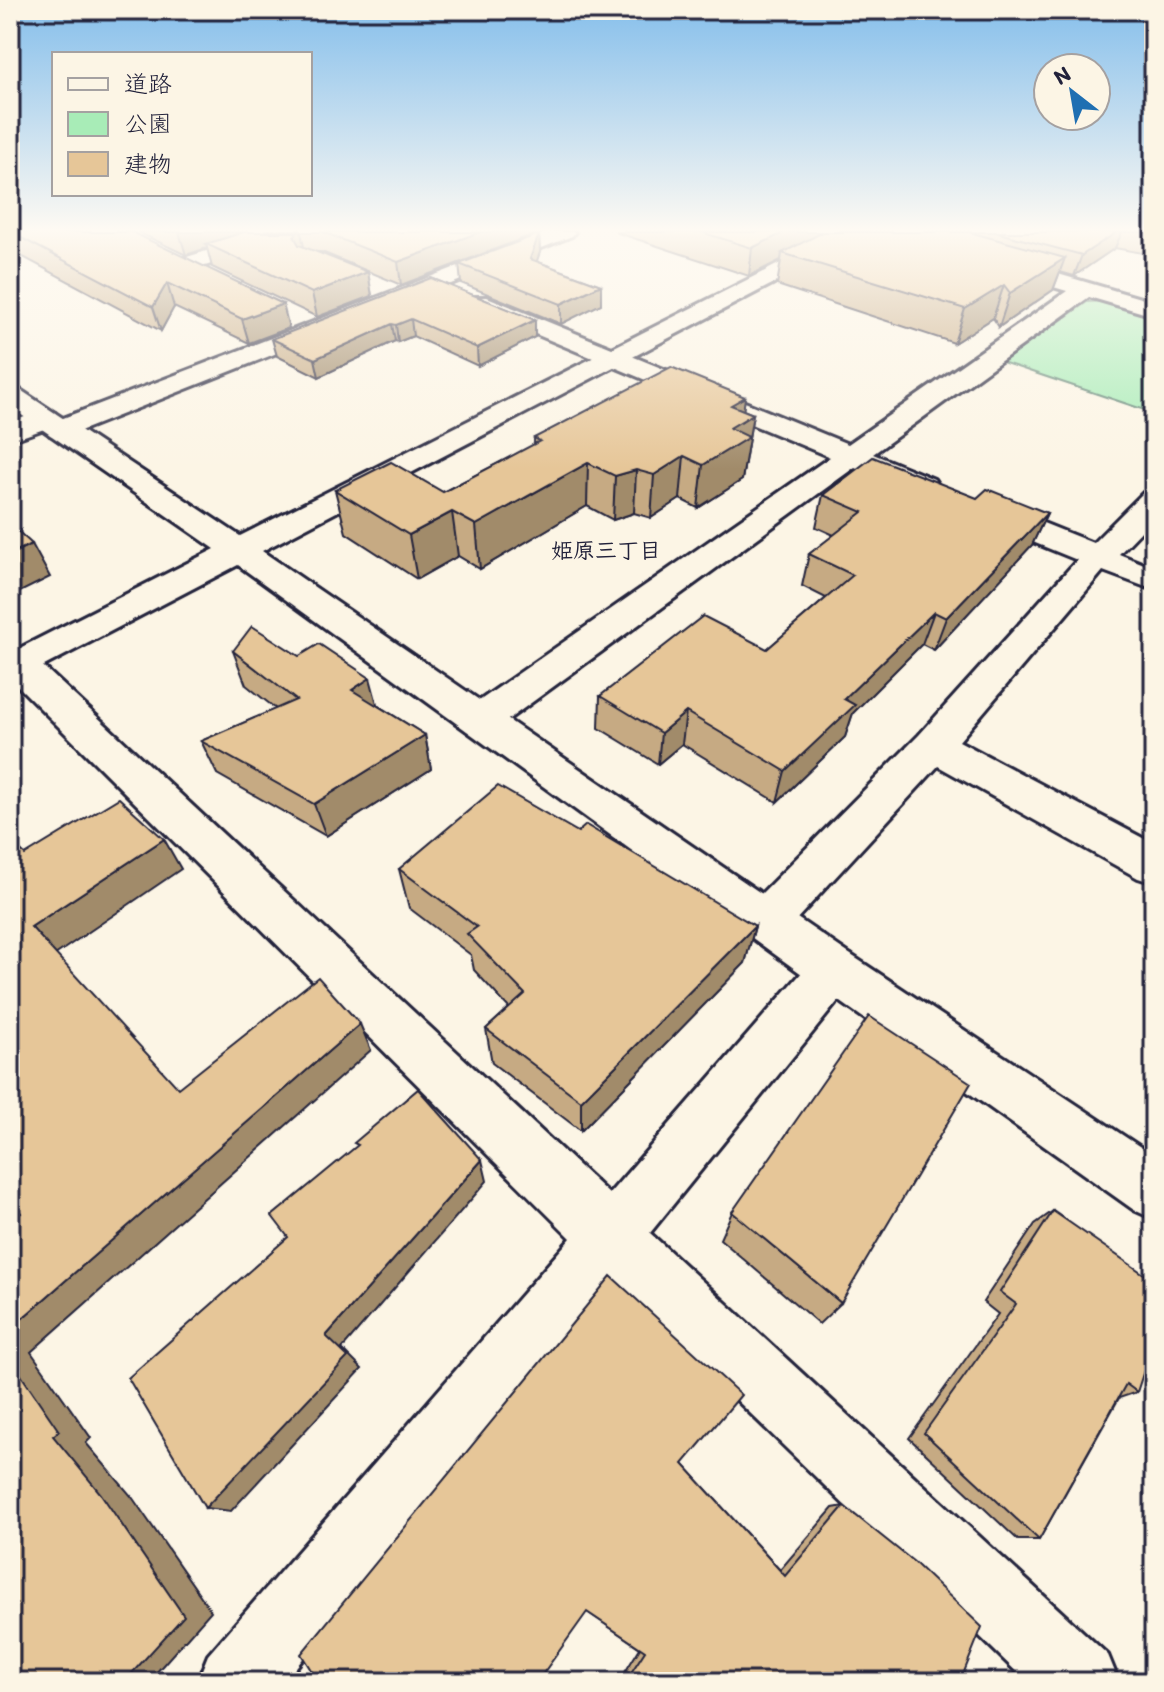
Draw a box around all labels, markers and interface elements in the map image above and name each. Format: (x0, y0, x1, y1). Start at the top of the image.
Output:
legend (52, 52, 312, 196)
north arrow (1032, 52, 1112, 132)
text: N (1049, 60, 1075, 91)
text: 道路 (124, 69, 172, 98)
text: 公園 (124, 109, 172, 138)
text: 建物 (124, 149, 172, 178)
district label: 姫原三丁目 (551, 537, 661, 564)

